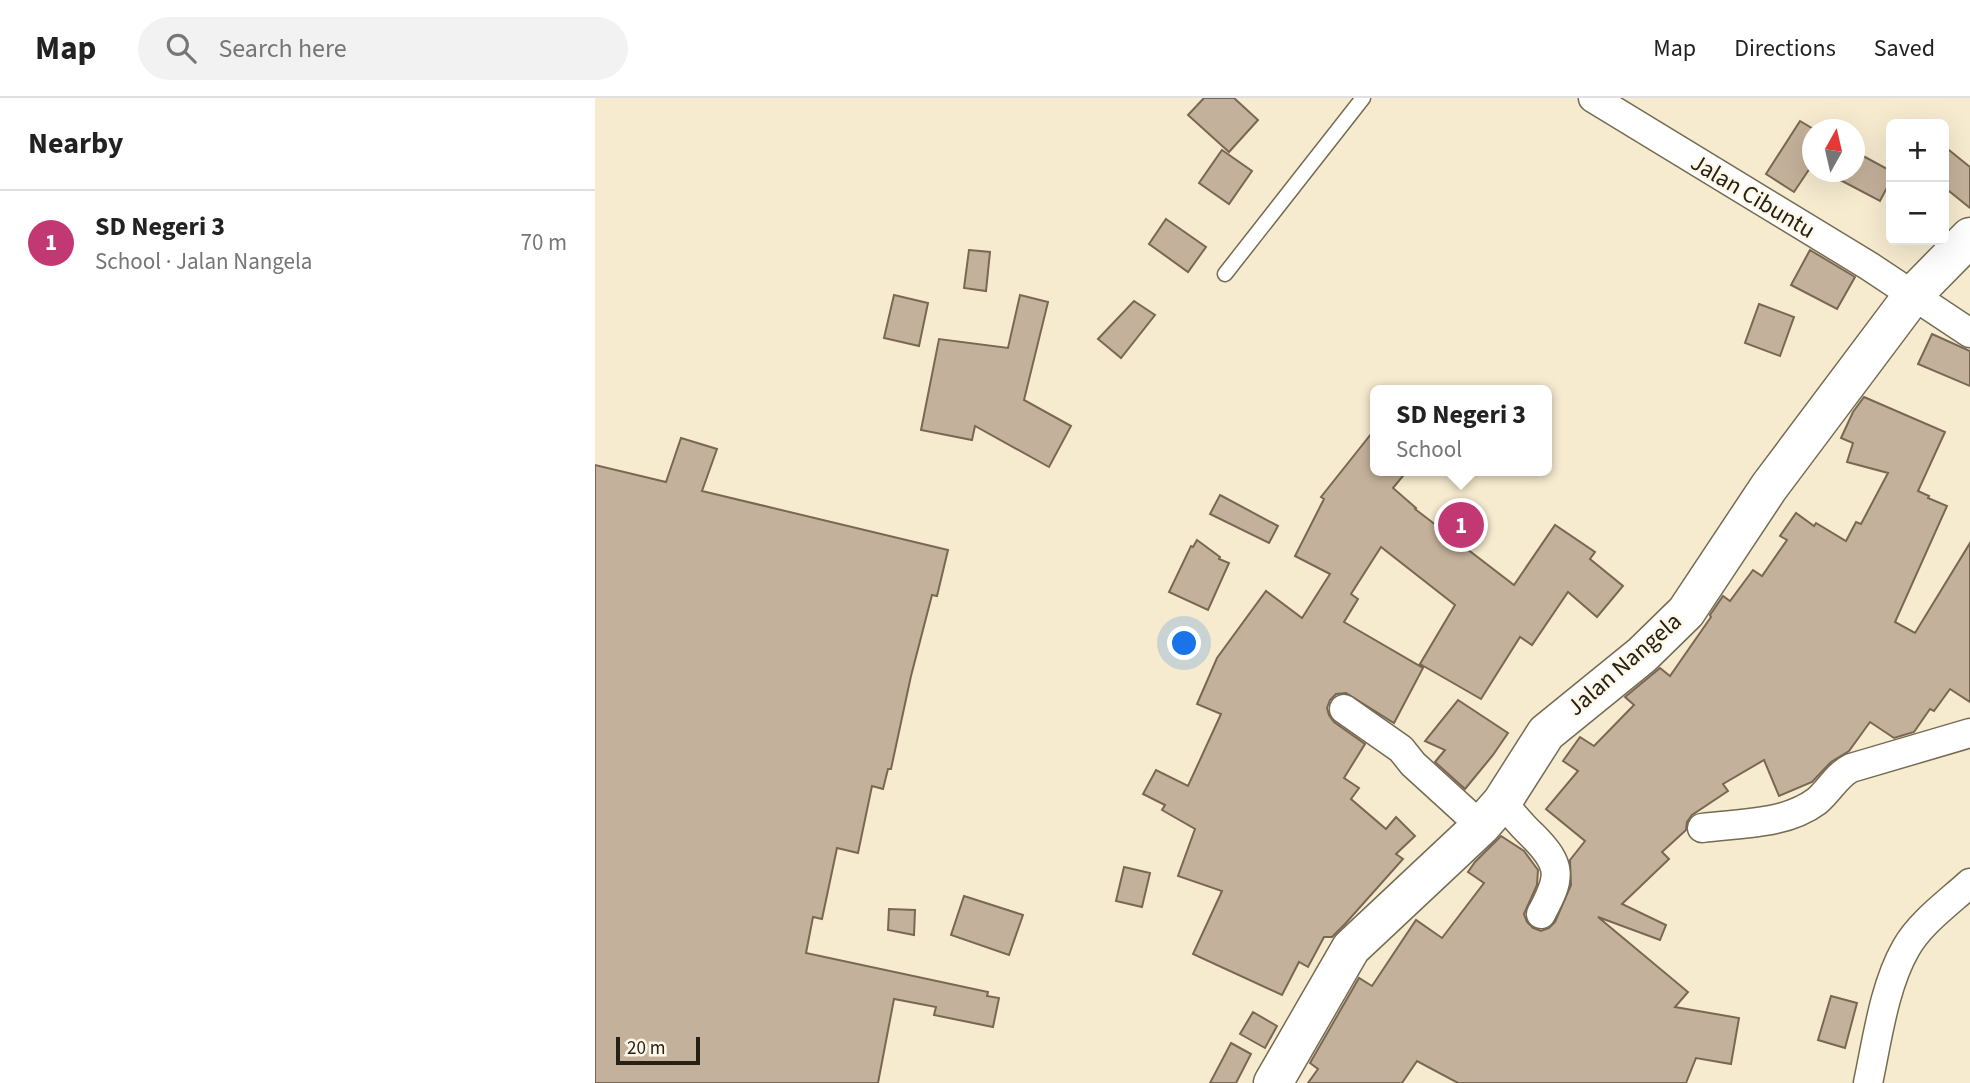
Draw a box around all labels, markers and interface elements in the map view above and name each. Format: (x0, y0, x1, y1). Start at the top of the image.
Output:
search box (138, 17, 628, 80)
text: Map (35, 25, 96, 72)
icon: search (162, 29, 200, 67)
text: Search here (218, 30, 347, 67)
text: Map (1653, 31, 1696, 66)
text: Directions (1734, 31, 1836, 66)
text: Saved (1874, 31, 1935, 66)
north arrow (1802, 119, 1865, 182)
map controls (1886, 119, 1949, 245)
button: + (1886, 119, 1949, 182)
text: Nearby (28, 122, 123, 165)
street label: Jalan Cibuntu (1684, 145, 1822, 247)
button: − (1886, 182, 1949, 245)
text: SD Negeri 3 (95, 208, 225, 245)
text: 1 (45, 226, 57, 259)
text: 70 m (520, 226, 567, 259)
text: School · Jalan Nangela (95, 245, 312, 278)
popup (1370, 385, 1552, 476)
text: SD Negeri 3 (1396, 396, 1526, 433)
text: School (1396, 433, 1462, 466)
pin: 1 (1438, 499, 1484, 551)
street label: Jalan Nangela (1559, 604, 1690, 724)
your location (1167, 626, 1201, 660)
scale bar (616, 1034, 700, 1066)
text: 20 m (627, 1035, 665, 1062)

